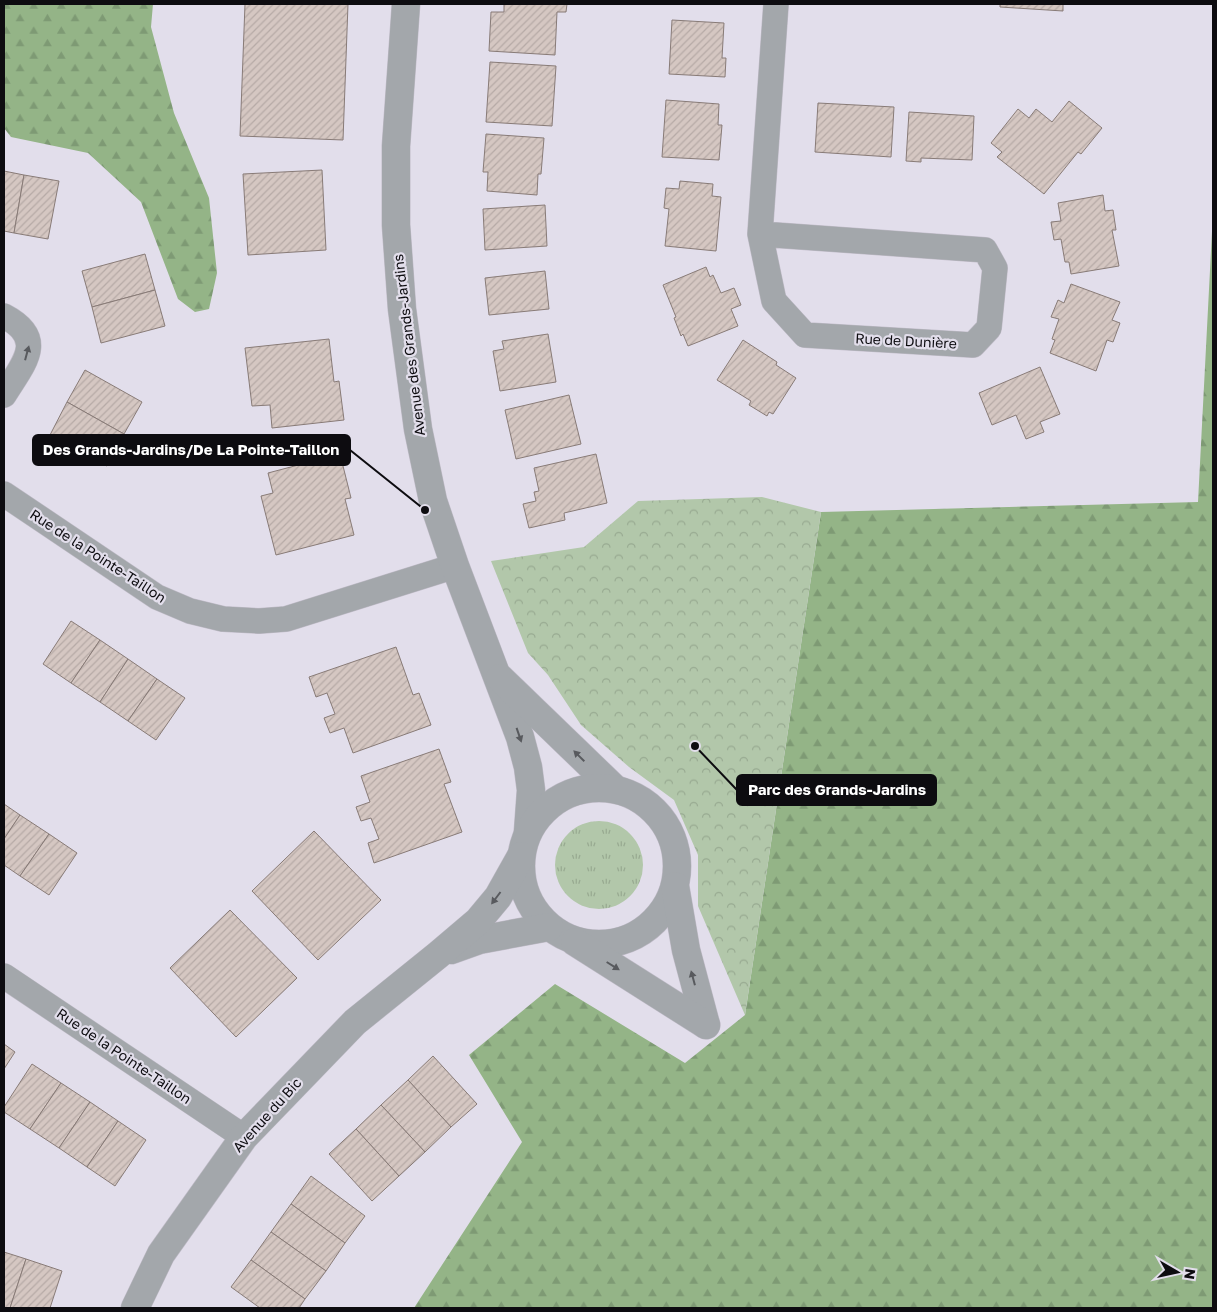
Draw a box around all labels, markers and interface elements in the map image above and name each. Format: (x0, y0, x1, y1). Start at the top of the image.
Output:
street label: Avenue des Grands-Jardins (389, 253, 428, 437)
street label: Rue de Dunière (855, 329, 957, 352)
one-way arrow (23, 345, 31, 360)
callout: Des Grands-Jardins/De La Pointe-Taillon (33, 435, 350, 465)
text: Des Grands-Jardins/De La Pointe-Taillon (43, 440, 339, 458)
street label: Rue de la Pointe-Taillon (27, 505, 169, 606)
one-way arrow (516, 728, 523, 743)
one-way arrow (573, 750, 585, 762)
callout: Parc des Grands-Jardins (737, 775, 936, 805)
text: Parc des Grands-Jardins (748, 780, 926, 798)
one-way arrow (491, 891, 502, 904)
one-way arrow (606, 961, 619, 971)
one-way arrow (689, 970, 697, 985)
street label: Rue de la Pointe-Taillon (54, 1004, 195, 1107)
street label: Avenue du Bic (229, 1074, 305, 1155)
north arrow (1152, 1247, 1202, 1297)
text: N (1181, 1268, 1200, 1281)

